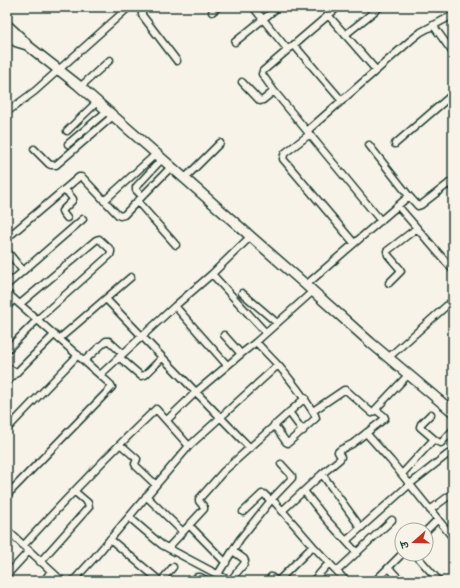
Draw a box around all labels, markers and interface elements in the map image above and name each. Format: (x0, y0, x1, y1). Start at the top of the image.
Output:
north arrow (394, 522, 434, 562)
text: उ (395, 537, 415, 551)

